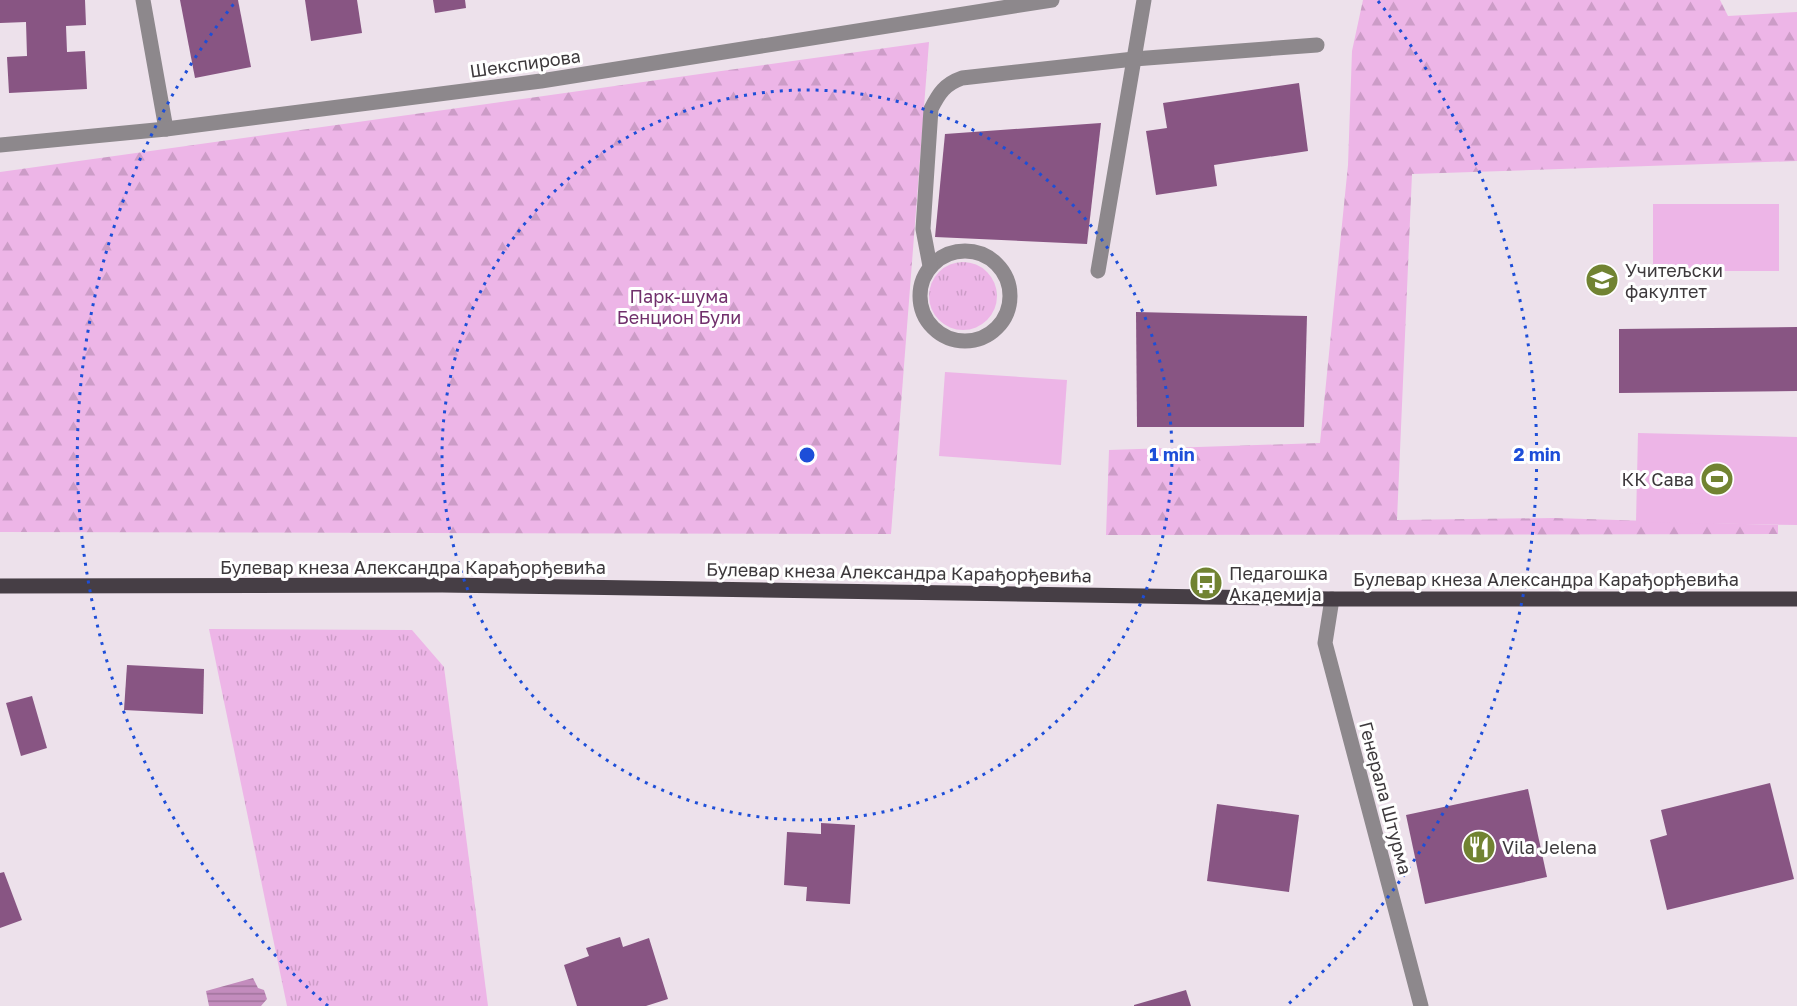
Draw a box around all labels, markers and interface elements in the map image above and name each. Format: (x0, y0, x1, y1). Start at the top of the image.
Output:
street label: Шекспирова (468, 44, 582, 82)
place label: Учитељски факултет (1625, 259, 1723, 302)
school or university icon: Учитељски факултет (1584, 262, 1620, 298)
park label: Парк-шума Бенцион Були (617, 285, 741, 328)
text: 1 min (1149, 443, 1195, 465)
text: 2 min (1513, 443, 1561, 465)
centre of rings (797, 445, 817, 465)
sports icon: КК Сава (1699, 461, 1735, 497)
place label: КК Сава (1622, 468, 1694, 490)
street label: Булевар кнеза Александра Карађорђевића (220, 556, 606, 578)
street label: Булевар кнеза Александра Карађорђевића (706, 558, 1092, 586)
place label: Педагошка Академија (1229, 562, 1328, 605)
bus stop icon: Педагошка Академија (1188, 565, 1224, 601)
street label: Булевар кнеза Александра Карађорђевића (1353, 568, 1739, 590)
street label: Генерала Штурма (1355, 719, 1417, 877)
restaurant icon: Vila Jelena (1461, 829, 1497, 865)
place label: Vila Jelena (1502, 836, 1597, 858)

